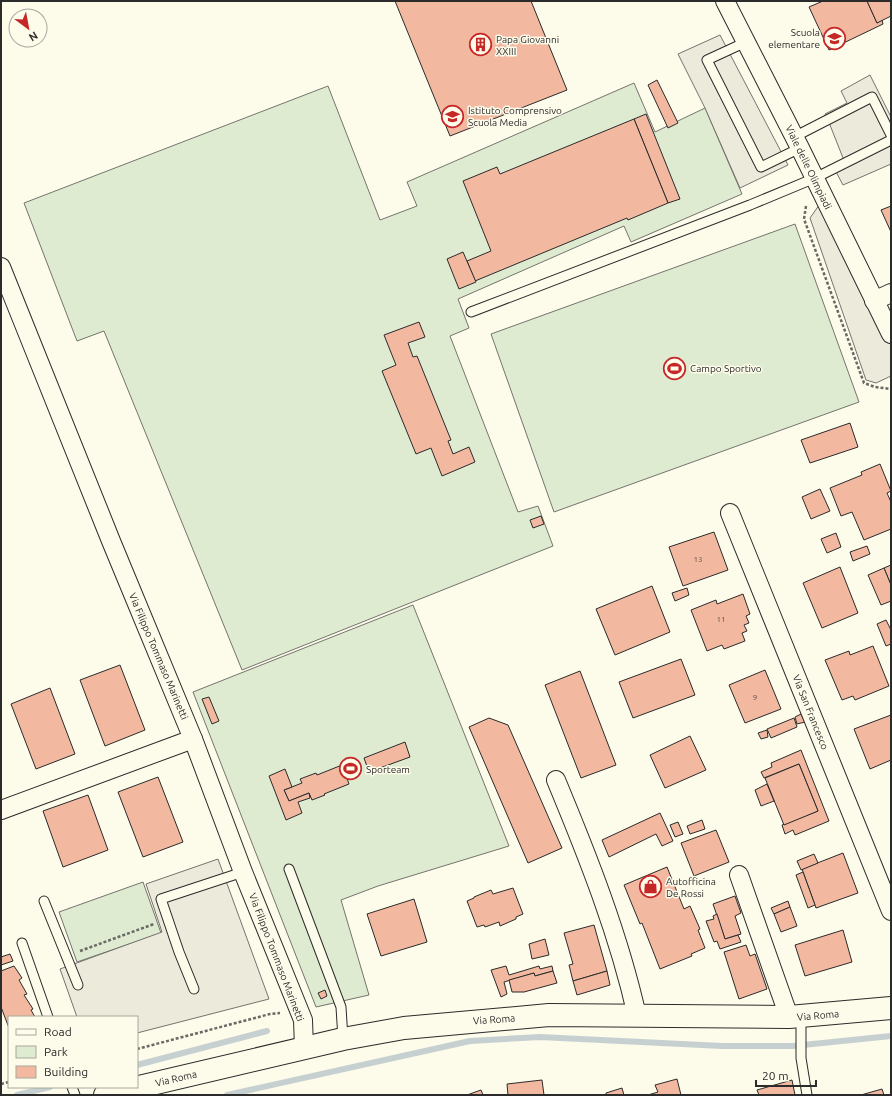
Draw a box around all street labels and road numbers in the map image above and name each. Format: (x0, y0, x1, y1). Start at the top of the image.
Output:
street label: Viale delle Olimpiadi (783, 123, 834, 211)
street label: Via Filippo Tommaso Marinetti (127, 591, 190, 721)
street label: Via San Francesco (791, 673, 831, 751)
street label: Via Filippo Tommaso Marinetti (247, 891, 306, 1023)
street label: Via Roma (796, 1008, 840, 1023)
street label: Via Roma (473, 1013, 516, 1026)
street label: Via Roma (154, 1068, 198, 1089)

